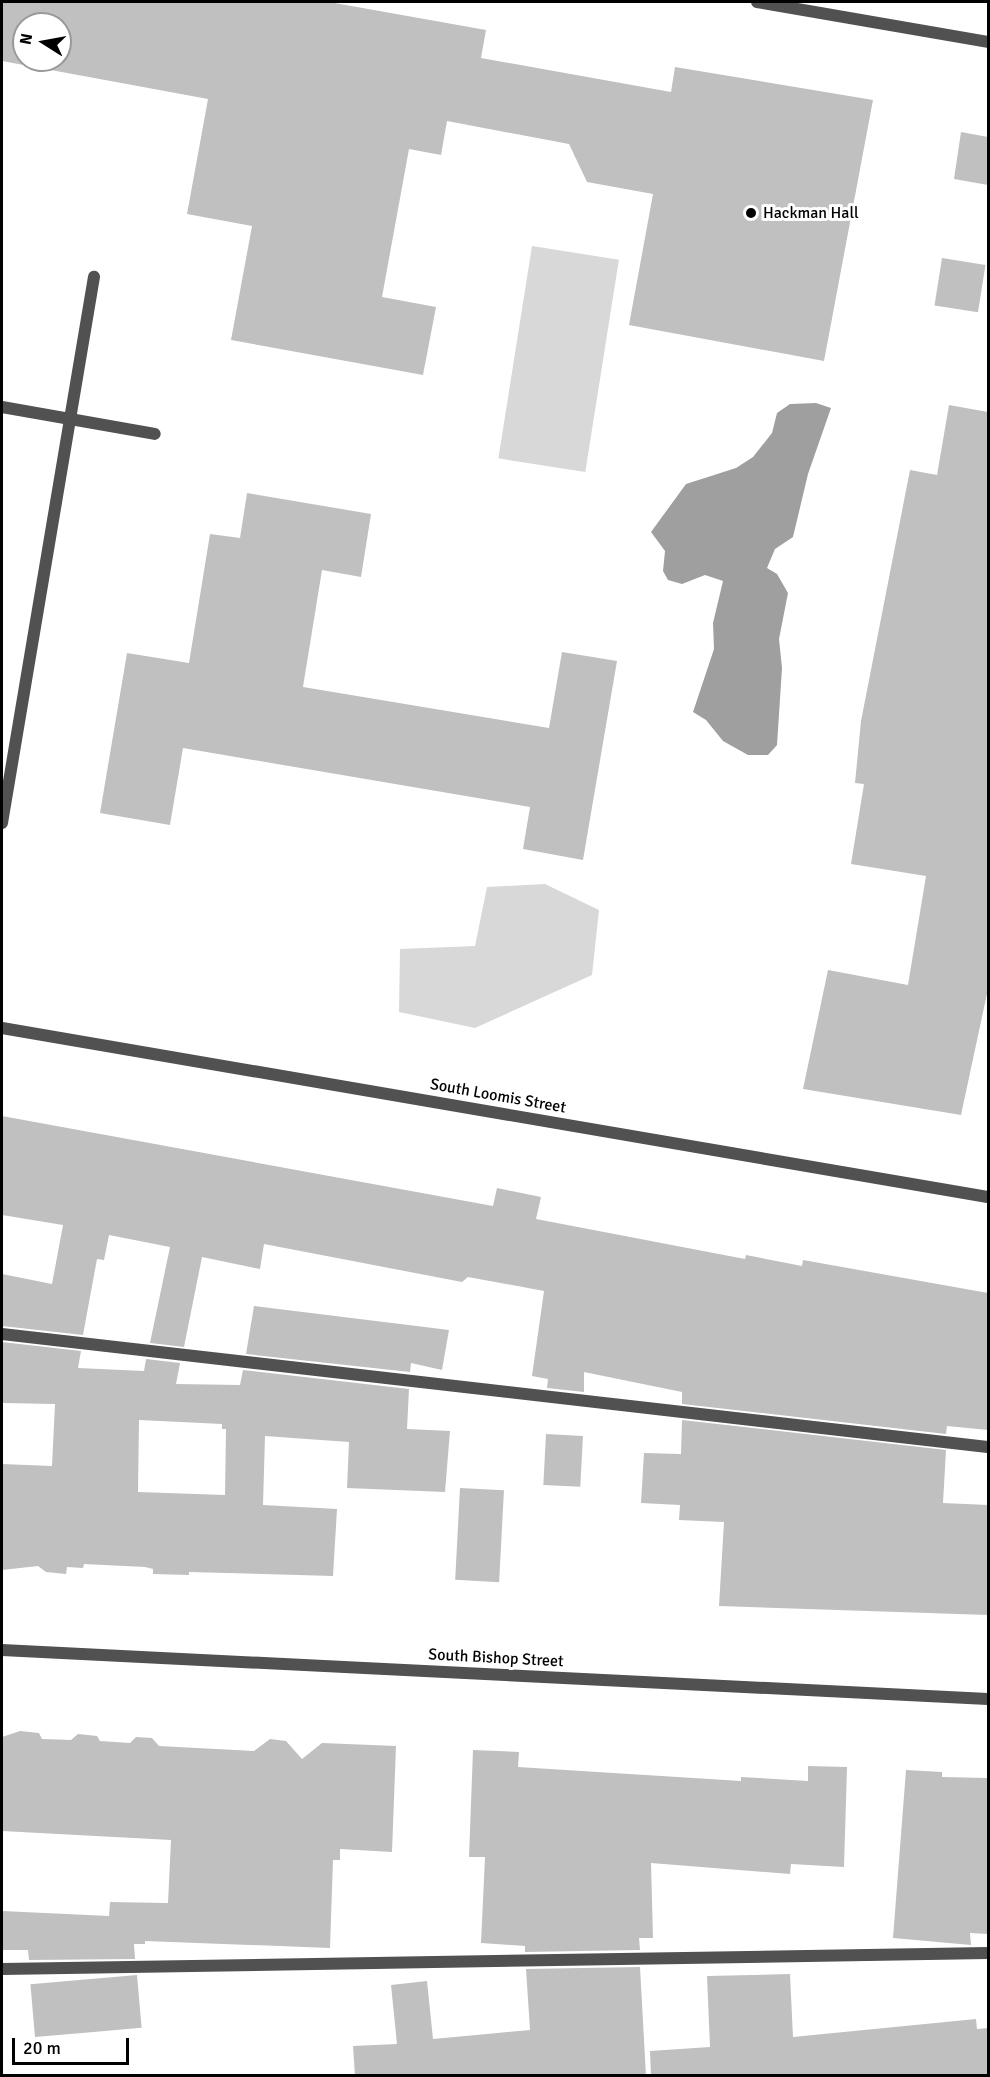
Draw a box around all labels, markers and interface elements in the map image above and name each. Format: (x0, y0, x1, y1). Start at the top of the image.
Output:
north arrow (12, 12, 72, 72)
text: N (15, 32, 37, 46)
place label: Hackman Hall (763, 203, 859, 223)
marker: Hackman Hall (744, 206, 758, 220)
street label: South Loomis Street (429, 1075, 567, 1117)
street label: South Bishop Street (428, 1645, 564, 1671)
scale bar (15, 2026, 132, 2064)
text: 20 m (23, 2037, 61, 2059)

